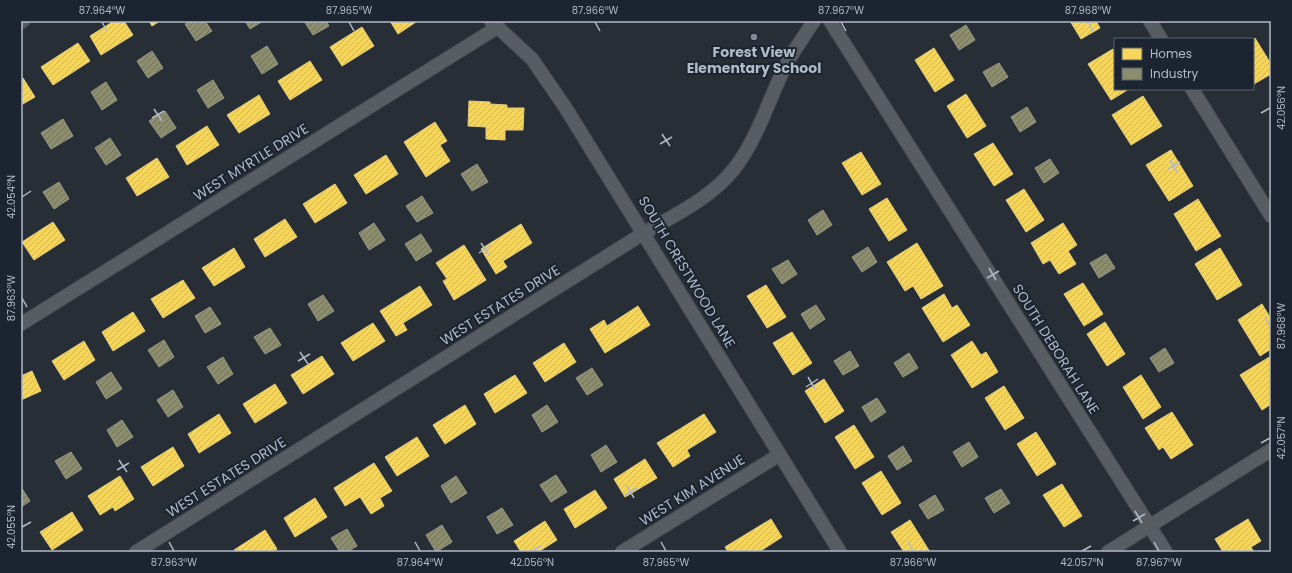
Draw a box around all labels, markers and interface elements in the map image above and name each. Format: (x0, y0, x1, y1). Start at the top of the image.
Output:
text: 87.964°W (79, 3, 126, 18)
text: 87.965°W (326, 3, 373, 18)
text: 87.966°W (572, 3, 619, 18)
text: 87.967°W (818, 3, 864, 18)
text: 87.968°W (1065, 3, 1112, 18)
marker: Forest View Elementary School (749, 32, 759, 42)
legend (1114, 38, 1254, 90)
place label: Forest View Elementary School (687, 42, 821, 78)
text: Homes (1150, 45, 1192, 62)
text: Industry (1150, 65, 1199, 82)
text: 42.056°N (1274, 86, 1289, 130)
street label: WEST MYRTLE DRIVE (190, 118, 312, 206)
text: 42.054°N (4, 175, 19, 219)
street label: SOUTH CRESTWOOD LANE (634, 192, 740, 352)
street label: WEST ESTATES DRIVE (436, 260, 564, 350)
text: 87.963°W (4, 275, 19, 321)
street label: SOUTH DEBORAH LANE (1008, 280, 1104, 418)
text: 87.968°W (1274, 302, 1289, 349)
text: 42.057°N (1274, 416, 1289, 460)
street label: WEST ESTATES DRIVE (162, 432, 290, 522)
street label: WEST KIM AVENUE (636, 450, 748, 530)
text: 42.055°N (4, 505, 19, 549)
text: 87.963°W (151, 555, 197, 570)
text: 87.964°W (397, 555, 444, 570)
text: 42.056°N (510, 555, 554, 570)
text: 87.965°W (643, 555, 690, 570)
text: 87.966°W (890, 555, 937, 570)
text: 42.057°N (1060, 555, 1104, 570)
text: 87.967°W (1136, 555, 1182, 570)

